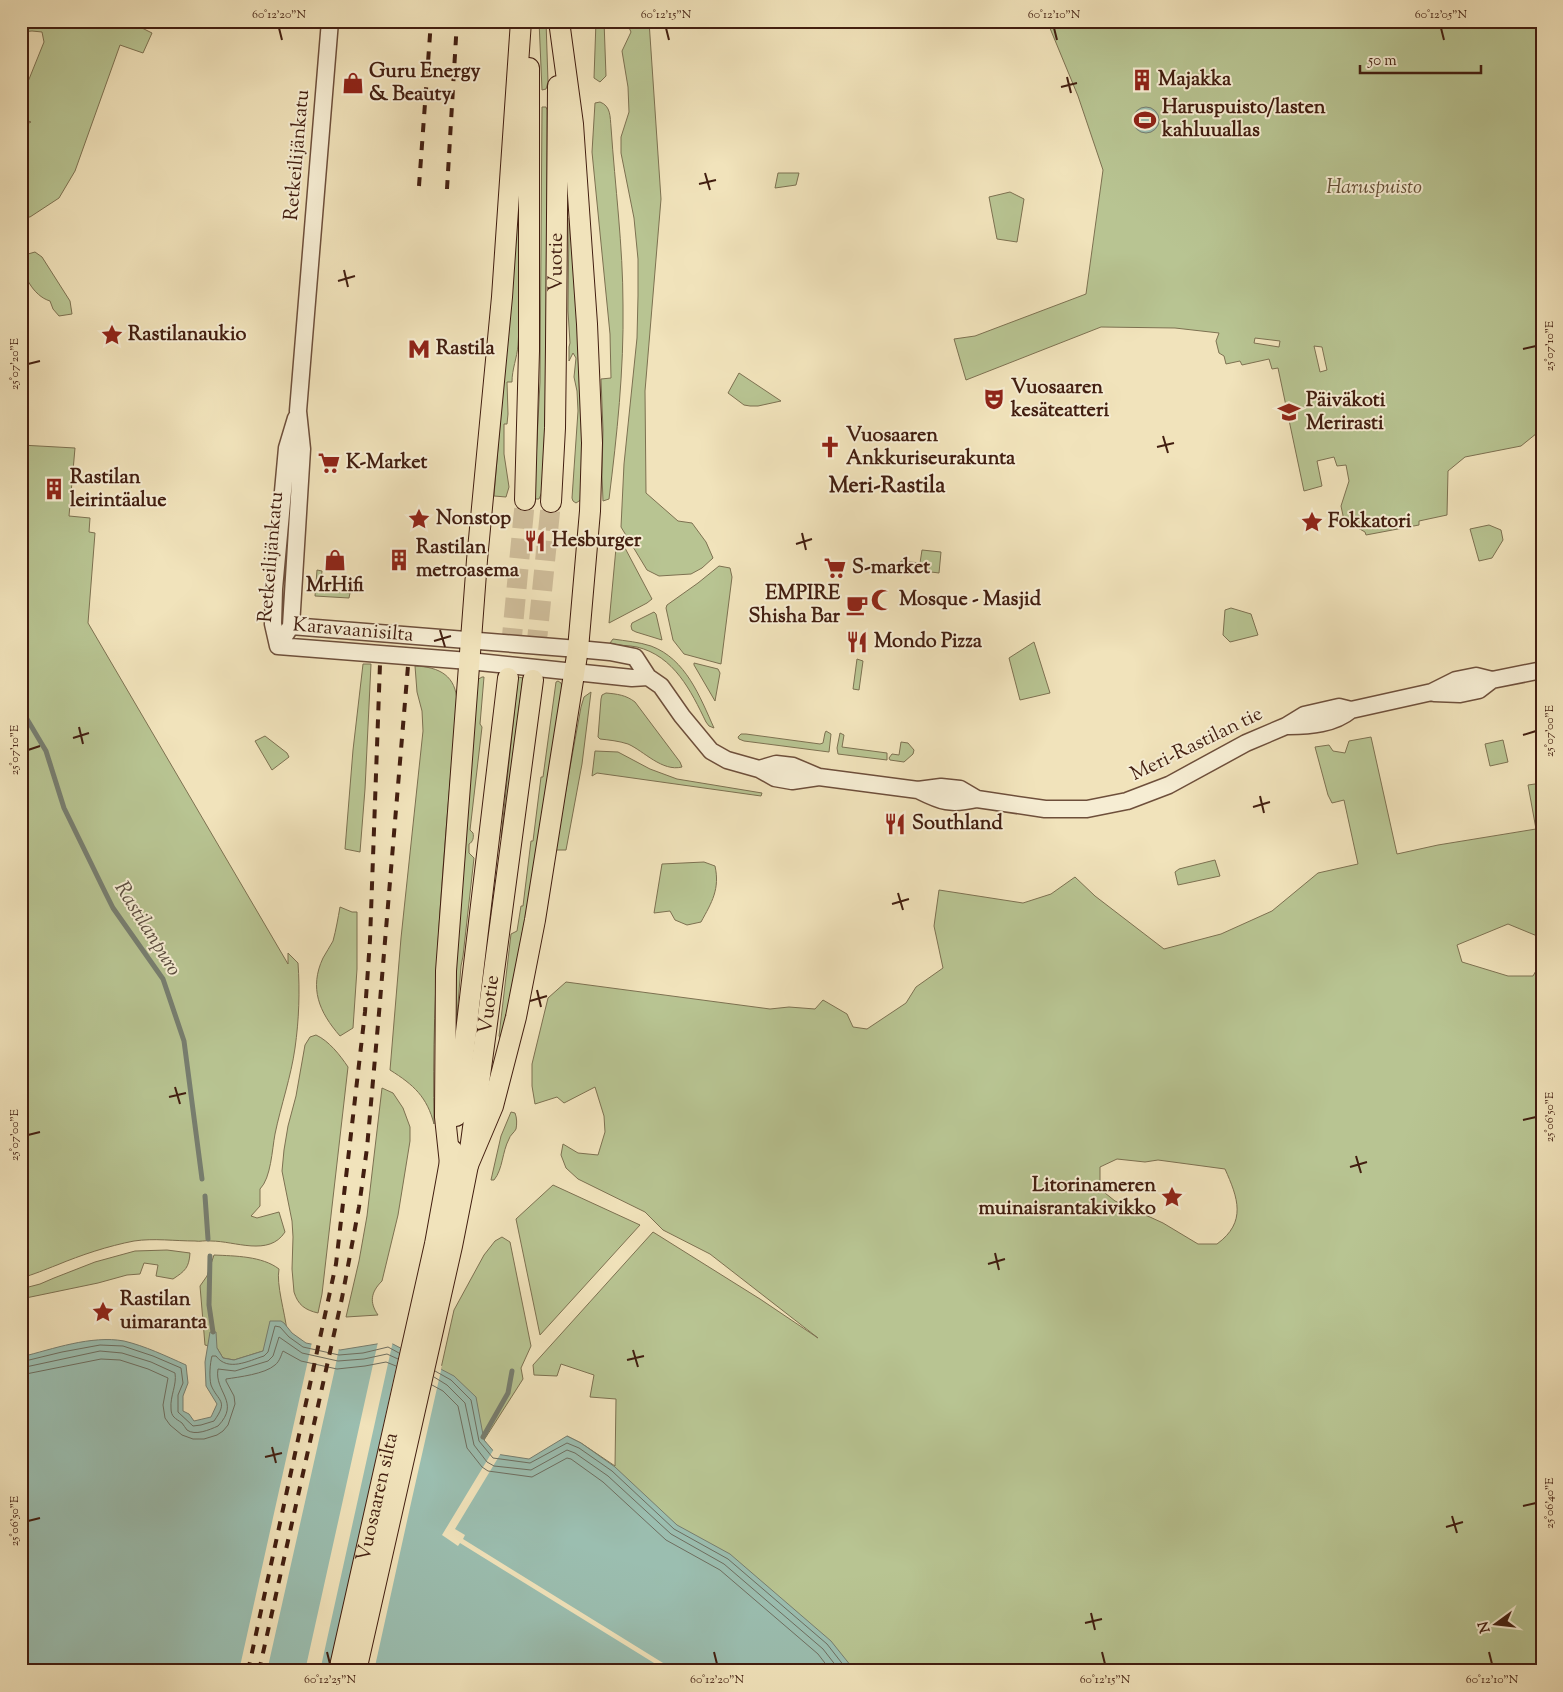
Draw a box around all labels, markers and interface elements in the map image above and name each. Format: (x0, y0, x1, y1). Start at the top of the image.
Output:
text: 60°12'20"N (252, 6, 306, 24)
text: 60°12'15"N (641, 6, 692, 24)
text: 60°12'10"N (1028, 6, 1081, 24)
text: 60°12'05"N (1415, 6, 1468, 24)
scale bar (1360, 42, 1482, 74)
text: 50 m (1367, 51, 1397, 72)
place label: Guru Energy & Beauty (369, 58, 480, 110)
place label: Majakka (1158, 66, 1232, 95)
building icon: Majakka (1129, 67, 1155, 93)
shop icon: Guru Energy & Beauty (340, 70, 366, 96)
street label: Retkeilijänkatu (278, 88, 318, 222)
place label: Haruspuisto/lasten kahluuallas (1161, 94, 1326, 146)
sports icon: Haruspuisto/lasten kahluuallas (1132, 107, 1158, 133)
park label: Haruspuisto (1326, 174, 1422, 203)
street label: Vuotie (542, 232, 571, 292)
text: 25°07'10"E (1541, 320, 1559, 371)
place label: Rastilanaukio (128, 321, 247, 350)
place icon: Rastilanaukio (99, 322, 125, 348)
place label: Rastila (436, 335, 496, 364)
metro station icon: Rastila (406, 336, 432, 362)
text: 25°07'20"E (6, 337, 24, 390)
place label: Vuosaaren kesäteatteri (1010, 374, 1109, 426)
theatre icon: Vuosaaren kesäteatteri (981, 386, 1007, 412)
place label: Päiväkoti Merirasti (1306, 387, 1386, 439)
school or university icon: Päiväkoti Merirasti (1276, 399, 1302, 425)
place label: Vuosaaren Ankkuriseurakunta (846, 422, 1016, 474)
church icon: Vuosaaren Ankkuriseurakunta (817, 434, 843, 460)
place label: K-Market (346, 449, 428, 478)
supermarket icon: K-Market (316, 450, 342, 476)
place label: Rastilan leirintäalue (70, 464, 167, 516)
district label: Meri-Rastila (829, 471, 946, 503)
building icon: Rastilan leirintäalue (41, 476, 67, 502)
street label: Retkeilijänkatu (252, 490, 292, 624)
place label: Nonstop (436, 505, 511, 534)
place icon: Nonstop (406, 506, 432, 532)
place label: Fokkatori (1328, 508, 1412, 537)
place icon: Fokkatori (1299, 509, 1325, 535)
place label: Hesburger (552, 527, 642, 556)
restaurant icon: Hesburger (522, 528, 548, 554)
place label: Rastilan metroasema (416, 534, 520, 586)
shop icon: MrHifi (322, 547, 348, 573)
building icon: Rastilan metroasema (386, 547, 412, 573)
place label: S-market (852, 554, 930, 583)
supermarket icon: S-market (822, 555, 848, 581)
place label: MrHifi (306, 572, 364, 601)
place label: EMPIRE Shisha Bar (749, 580, 841, 632)
place label: Mosque - Masjid (899, 586, 1042, 615)
mosque icon: Mosque - Masjid (869, 587, 895, 613)
cafe icon: EMPIRE Shisha Bar (844, 592, 870, 618)
street label: Karavaanisilta (291, 611, 415, 651)
place label: Mondo Pizza (874, 628, 983, 657)
restaurant icon: Mondo Pizza (844, 629, 870, 655)
street label: Meri-Rastilan tie (1126, 700, 1268, 790)
text: 25°07'00"E (1541, 704, 1559, 757)
text: 25°07'10"E (6, 724, 24, 775)
place label: Southland (912, 810, 1003, 839)
restaurant icon: Southland (882, 811, 908, 837)
water label: Rastilanpuro (106, 876, 188, 982)
street label: Vuotie (471, 973, 508, 1036)
text: 25°06'50"E (1541, 1091, 1559, 1142)
text: 25°07'00"E (6, 1108, 24, 1161)
place label: Litorinameren muinaisrantakivikko (979, 1172, 1156, 1224)
place icon: Litorinameren muinaisrantakivikko (1159, 1184, 1185, 1210)
place label: Rastilan uimaranta (120, 1286, 208, 1338)
place icon: Rastilan uimaranta (90, 1299, 116, 1325)
street label: Vuosaaren silta (349, 1430, 407, 1565)
text: 25°06'40"E (1541, 1477, 1559, 1529)
text: 25°06'50"E (6, 1495, 24, 1546)
north arrow (1470, 1600, 1520, 1650)
text: N (1474, 1619, 1496, 1635)
text: 60°12'25"N (304, 1671, 356, 1689)
text: 60°12'20"N (690, 1671, 744, 1689)
text: 60°12'15"N (1080, 1671, 1131, 1689)
text: 60°12'10"N (1466, 1671, 1519, 1689)

